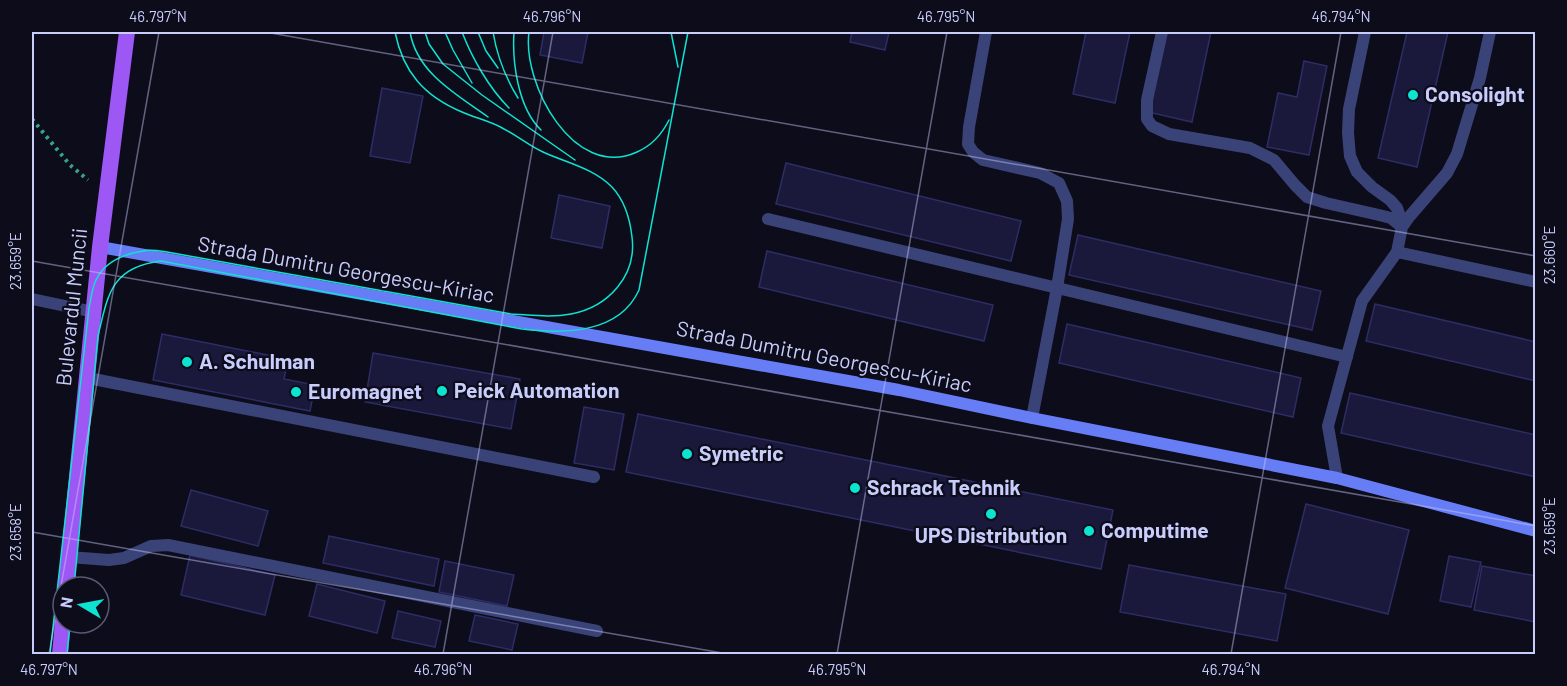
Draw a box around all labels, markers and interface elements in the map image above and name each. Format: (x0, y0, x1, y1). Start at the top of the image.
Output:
text: 46.797°N (129, 7, 187, 25)
text: 46.796°N (523, 7, 581, 25)
text: 46.795°N (917, 7, 975, 25)
text: 46.794°N (1311, 7, 1371, 25)
place label: Consolight (1425, 81, 1525, 106)
marker: Consolight (1406, 88, 1420, 102)
text: 23.660°E (1540, 226, 1558, 284)
street label: Bulevardul Muncii (50, 227, 91, 387)
street label: Strada Dumitru Georgescu-Kiriac (196, 230, 496, 307)
text: 23.659°E (6, 232, 24, 290)
street label: Strada Dumitru Georgescu-Kiriac (674, 315, 974, 396)
place label: A. Schulman (199, 348, 315, 373)
marker: A. Schulman (180, 355, 194, 369)
place label: Peick Automation (454, 377, 619, 402)
place label: Euromagnet (308, 378, 422, 403)
marker: Peick Automation (435, 384, 449, 398)
marker: Euromagnet (289, 385, 303, 399)
place label: Symetric (699, 440, 783, 465)
marker: Symetric (680, 447, 694, 461)
place label: Schrack Technik (867, 474, 1021, 499)
marker: Schrack Technik (848, 481, 862, 495)
text: 23.659°E (1540, 497, 1558, 555)
text: 23.658°E (6, 503, 24, 561)
marker: UPS Distribution (984, 507, 998, 521)
place label: Computime (1101, 517, 1209, 542)
place label: UPS Distribution (915, 522, 1067, 547)
marker: Computime (1082, 524, 1096, 538)
north arrow (51, 575, 111, 635)
text: N (55, 595, 76, 609)
text: 46.797°N (20, 660, 78, 678)
text: 46.796°N (414, 660, 472, 678)
text: 46.795°N (808, 660, 866, 678)
text: 46.794°N (1201, 660, 1261, 678)

